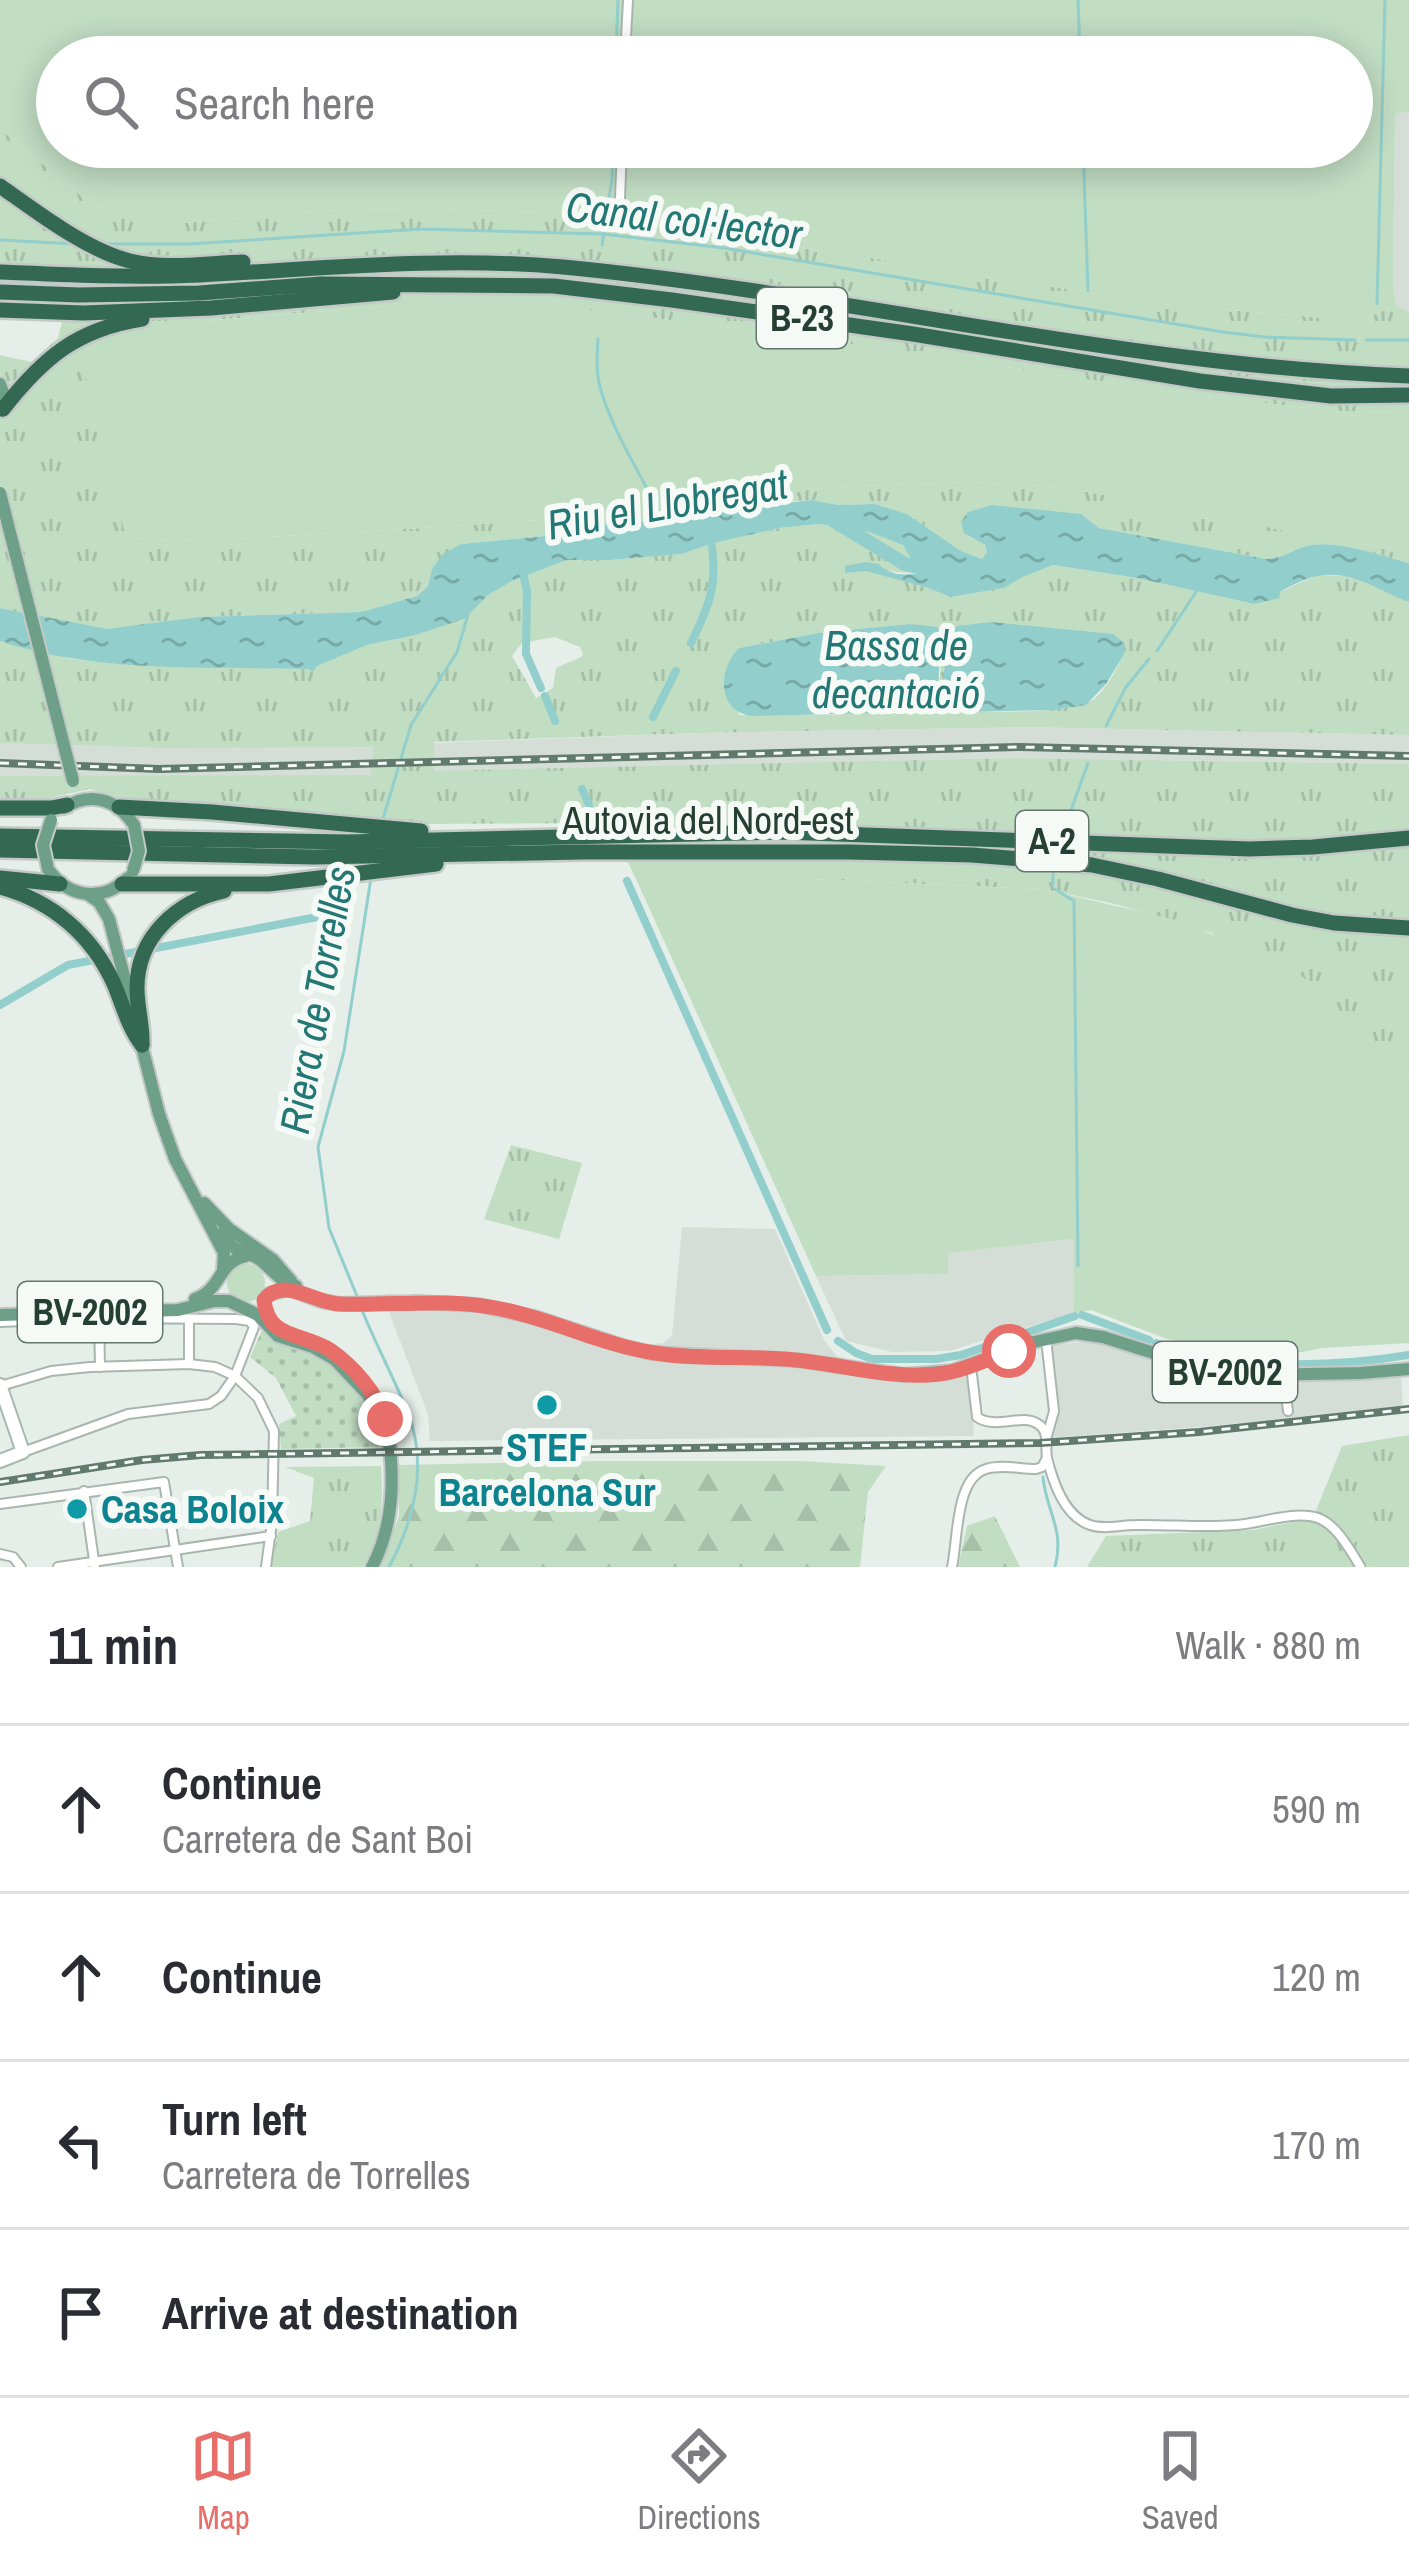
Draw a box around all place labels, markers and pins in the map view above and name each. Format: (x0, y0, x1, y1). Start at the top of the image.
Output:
marker: STEF Barcelona Sur (534, 1392, 560, 1418)
place label: STEF Barcelona Sur (439, 1421, 656, 1518)
place label: Casa Boloix (101, 1483, 284, 1535)
marker: Casa Boloix (64, 1496, 90, 1522)

